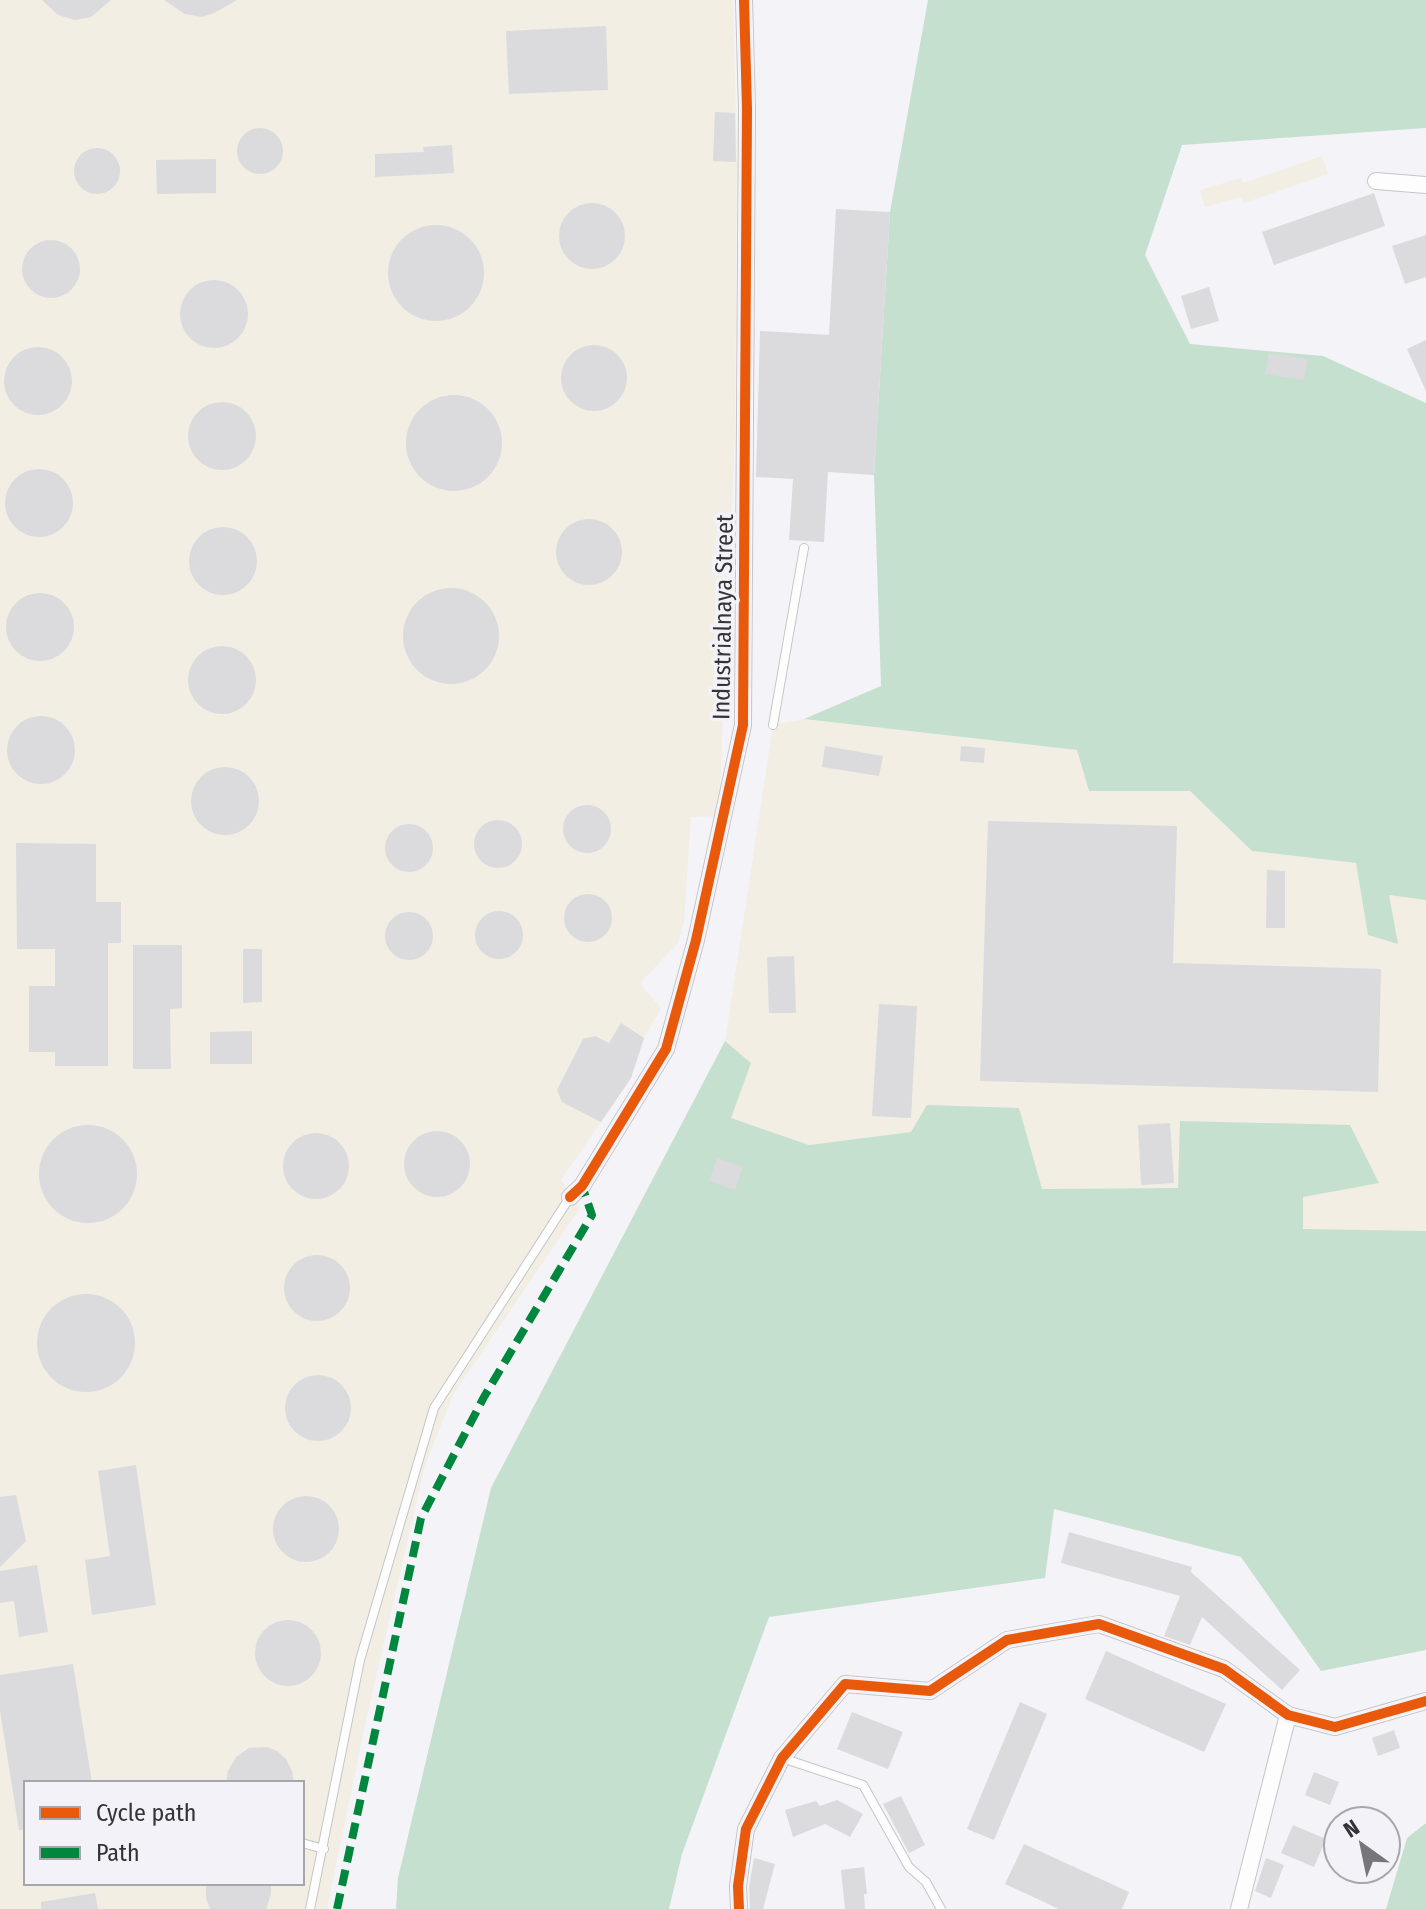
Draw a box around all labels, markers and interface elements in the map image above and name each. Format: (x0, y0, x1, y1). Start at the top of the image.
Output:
street label: Industrialnaya Street (707, 514, 739, 720)
legend (24, 1781, 304, 1885)
text: Cycle path (96, 1799, 196, 1827)
north arrow (1322, 1805, 1402, 1885)
text: N (1338, 1814, 1364, 1844)
text: Path (96, 1839, 140, 1867)

